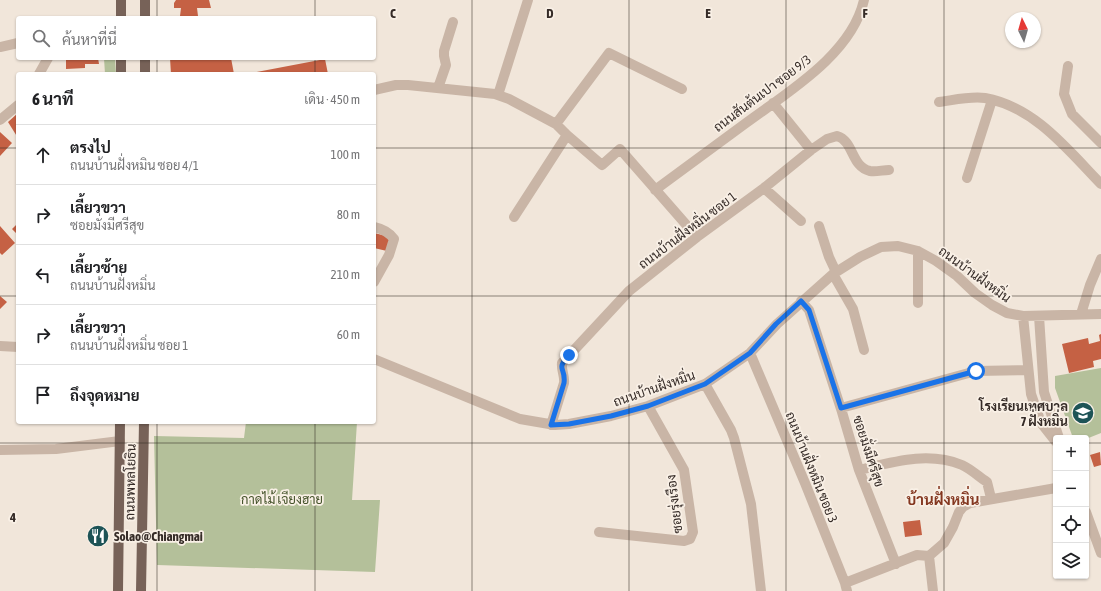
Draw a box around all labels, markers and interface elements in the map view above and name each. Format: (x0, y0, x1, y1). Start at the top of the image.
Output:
text: C (390, 6, 396, 21)
text: D (546, 6, 554, 21)
text: E (705, 6, 711, 21)
text: F (862, 6, 868, 21)
north arrow (1005, 12, 1041, 48)
search box (16, 16, 376, 60)
icon: search (30, 27, 52, 49)
text: ค้นหาที่นี่ (62, 31, 117, 48)
street label: ถนนสันต้นเปา ซอย 9/3 (709, 50, 814, 135)
text: 6 นาที (32, 89, 74, 109)
text: เดิน · 450 m (304, 92, 360, 107)
text: ตรงไป (70, 139, 111, 156)
icon: ahead (32, 144, 54, 166)
text: 100 m (331, 147, 360, 162)
text: ถนนบ้านฝั่งหมิน ซอย 4/1 (70, 158, 199, 173)
street label: ถนนบ้านฝั่งหมิ่น ซอย 1 (633, 185, 739, 272)
text: เลี้ยวขวา (70, 199, 126, 216)
icon: right (32, 204, 54, 226)
text: 80 m (337, 207, 360, 222)
text: ซอยมั่งมีศรีสุข (70, 218, 144, 233)
street label: ถนนบ้านฝั่งหมิ่น (936, 239, 1016, 306)
text: เลี้ยวซ้าย (70, 259, 127, 276)
icon: left (32, 264, 54, 286)
text: 210 m (331, 267, 360, 282)
text: ถนนบ้านฝั่งหมิ่น (70, 278, 156, 293)
text: เลี้ยวขวา (70, 319, 126, 336)
icon: right (32, 324, 54, 346)
text: 60 m (337, 327, 360, 342)
text: ถนนบ้านฝั่งหมิ่น ซอย 1 (70, 338, 188, 353)
route end (560, 346, 578, 364)
route start (967, 362, 985, 380)
street label: ถนนบ้านฝั่งหมิ่น (610, 363, 697, 409)
icon: arrive (32, 384, 54, 406)
text: ถึงจุดหมาย (70, 387, 140, 404)
place label: โรงเรียนเทศบาล 7 ฝั่งหมิ่น (978, 397, 1068, 429)
school or university icon: โรงเรียนเทศบาล 7 ฝั่งหมิ่น (1070, 400, 1096, 426)
street label: ถนนบ้านฝั่งหมิน ซอย 3 (782, 408, 845, 525)
street label: ซอยมั่งมีศรีสุข (848, 412, 892, 489)
map controls (1053, 435, 1089, 579)
button: + (1053, 435, 1089, 471)
street label: ถนนพหลโยธิน (121, 443, 139, 521)
button: − (1053, 471, 1089, 507)
street label: ซอยรุ่งเรือง (661, 473, 688, 534)
district label: บ้านฝั่งหมิ่น (906, 485, 980, 508)
park label: กาดไม้ เจียงฮาย (241, 490, 323, 507)
button: locate (1053, 507, 1089, 543)
text: 4 (9, 510, 16, 525)
restaurant icon: Solao@Chiangmai (85, 523, 111, 549)
place label: Solao@Chiangmai (114, 529, 203, 544)
button: layers (1053, 543, 1089, 579)

